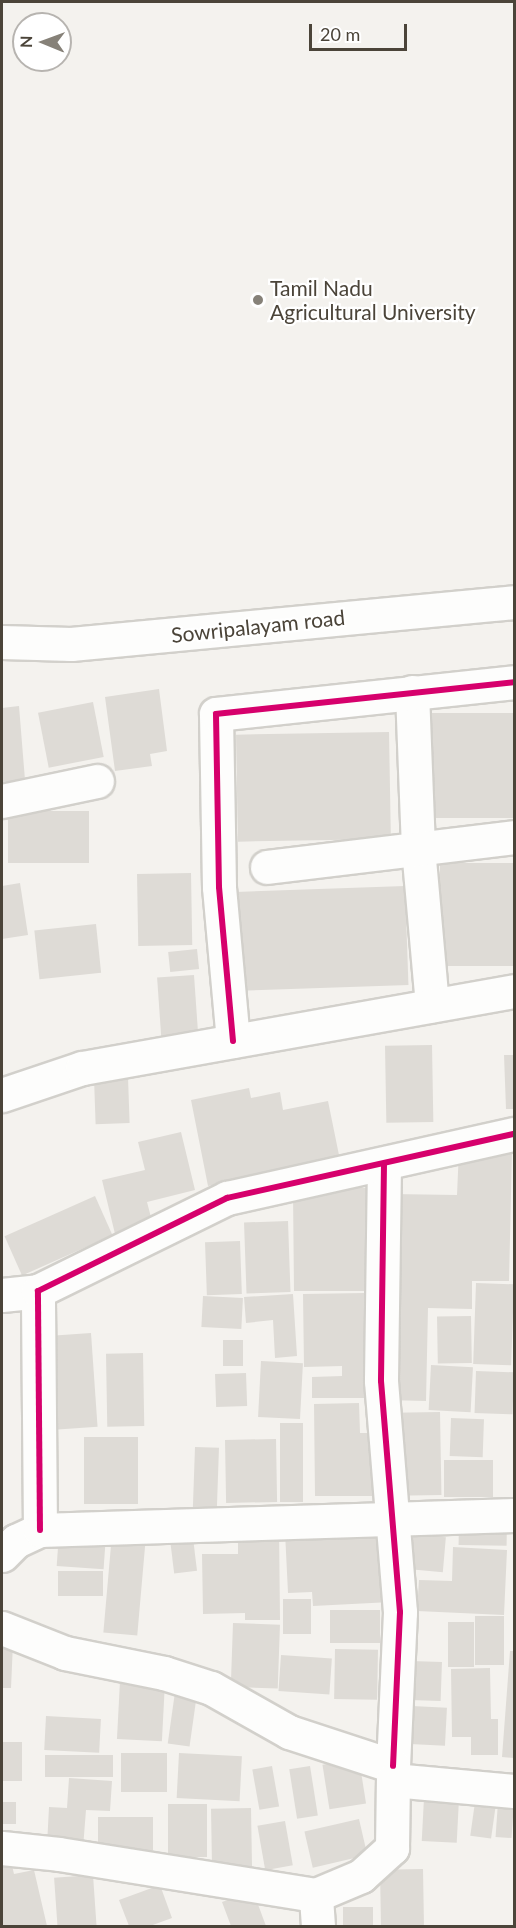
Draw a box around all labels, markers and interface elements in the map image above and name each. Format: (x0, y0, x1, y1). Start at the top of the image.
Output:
north arrow (12, 12, 72, 72)
scale bar (312, 12, 410, 50)
text: 20 m (320, 23, 360, 45)
text: N (16, 35, 35, 48)
place label: Tamil Nadu Agricultural University (270, 275, 476, 325)
marker: Tamil Nadu Agricultural University (251, 293, 265, 307)
street label: Sowripalayam road (170, 604, 346, 648)

